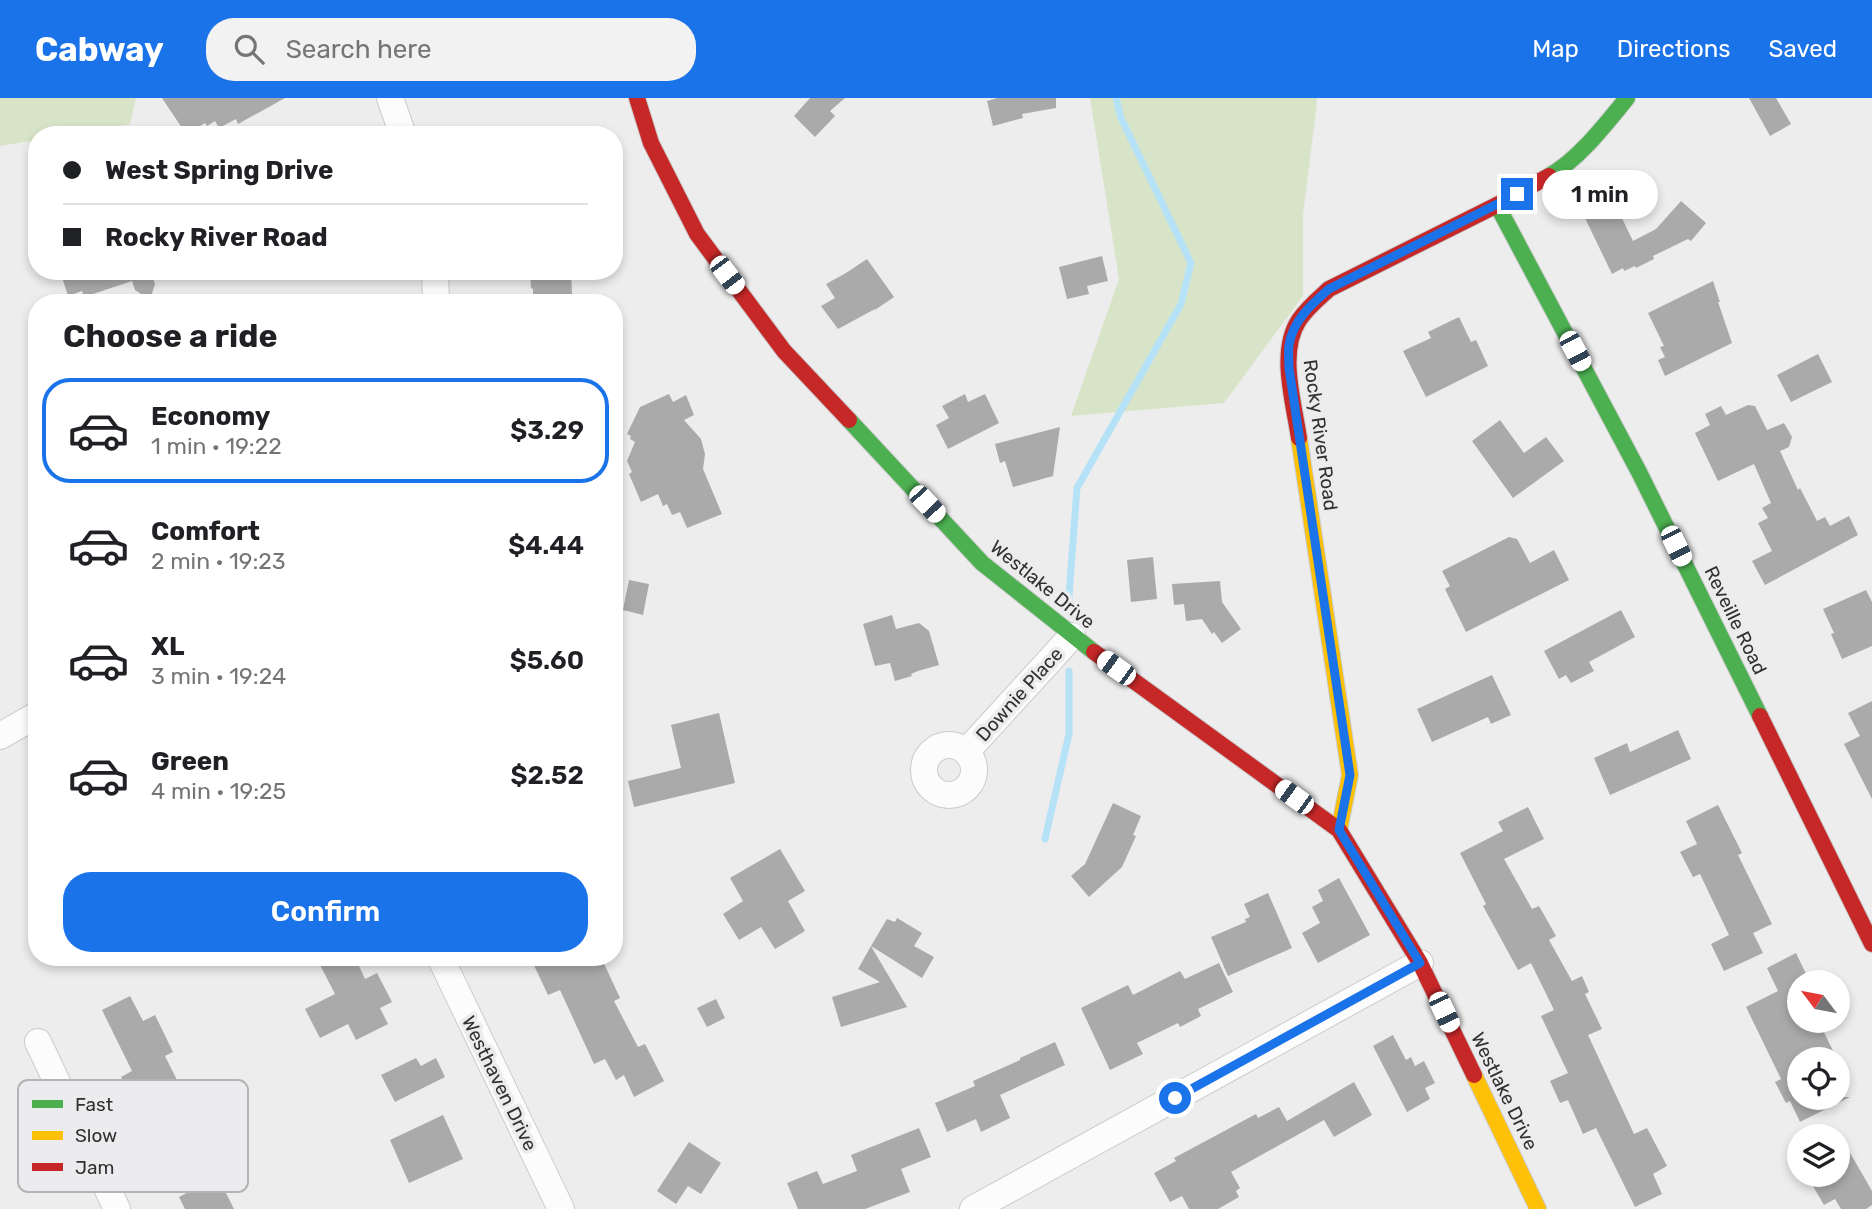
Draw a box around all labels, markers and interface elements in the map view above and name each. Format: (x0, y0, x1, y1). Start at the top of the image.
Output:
search box (206, 18, 696, 81)
text: Cabway (35, 30, 164, 69)
icon: search (230, 30, 268, 68)
text: Search here (286, 34, 432, 65)
text: Map (1532, 35, 1579, 63)
text: Directions (1617, 35, 1730, 63)
text: Saved (1768, 35, 1837, 63)
text: West Spring Drive (105, 155, 333, 186)
callout: 1 min (1542, 170, 1657, 218)
route end (1501, 178, 1533, 210)
text: 1 min (1571, 180, 1629, 208)
text: Rocky River Road (105, 222, 328, 253)
car (706, 252, 749, 298)
text: Choose a ride (63, 317, 277, 355)
car (1556, 328, 1595, 374)
street label: Rocky River Road (1299, 358, 1343, 512)
icon: car (67, 399, 130, 462)
text: Economy (151, 401, 270, 432)
text: $3.29 (510, 415, 584, 446)
text: 1 min · 19:22 (151, 432, 282, 460)
car (905, 481, 950, 527)
icon: car (67, 514, 130, 577)
text: Comfort (151, 516, 260, 547)
car (1658, 523, 1695, 569)
text: $4.44 (508, 530, 584, 561)
street label: Westlake Drive (986, 535, 1100, 634)
text: 2 min · 19:23 (151, 547, 286, 575)
street label: Reveille Road (1699, 562, 1772, 678)
icon: car (67, 629, 130, 692)
text: XL (151, 631, 184, 662)
street label: Downie Place (971, 642, 1068, 746)
text: $5.60 (510, 645, 584, 676)
car (1093, 647, 1140, 689)
text: 3 min · 19:24 (151, 662, 286, 690)
icon: car (67, 744, 130, 807)
text: Green (151, 746, 229, 777)
text: $2.52 (510, 760, 584, 791)
car (1271, 776, 1318, 818)
text: 4 min · 19:25 (151, 777, 286, 805)
button: Confirm (63, 872, 588, 952)
north arrow (1787, 970, 1850, 1032)
map controls (1787, 970, 1850, 1187)
car (1426, 989, 1463, 1035)
street label: Westhaven Drive (457, 1012, 542, 1154)
street label: Westlake Drive (1466, 1029, 1543, 1154)
button: locate (1787, 1047, 1850, 1110)
legend (18, 1080, 248, 1192)
route start (1159, 1082, 1191, 1114)
text: Fast (75, 1093, 114, 1116)
text: Slow (75, 1124, 117, 1147)
button: layers (1787, 1124, 1850, 1187)
text: Jam (75, 1156, 114, 1179)

